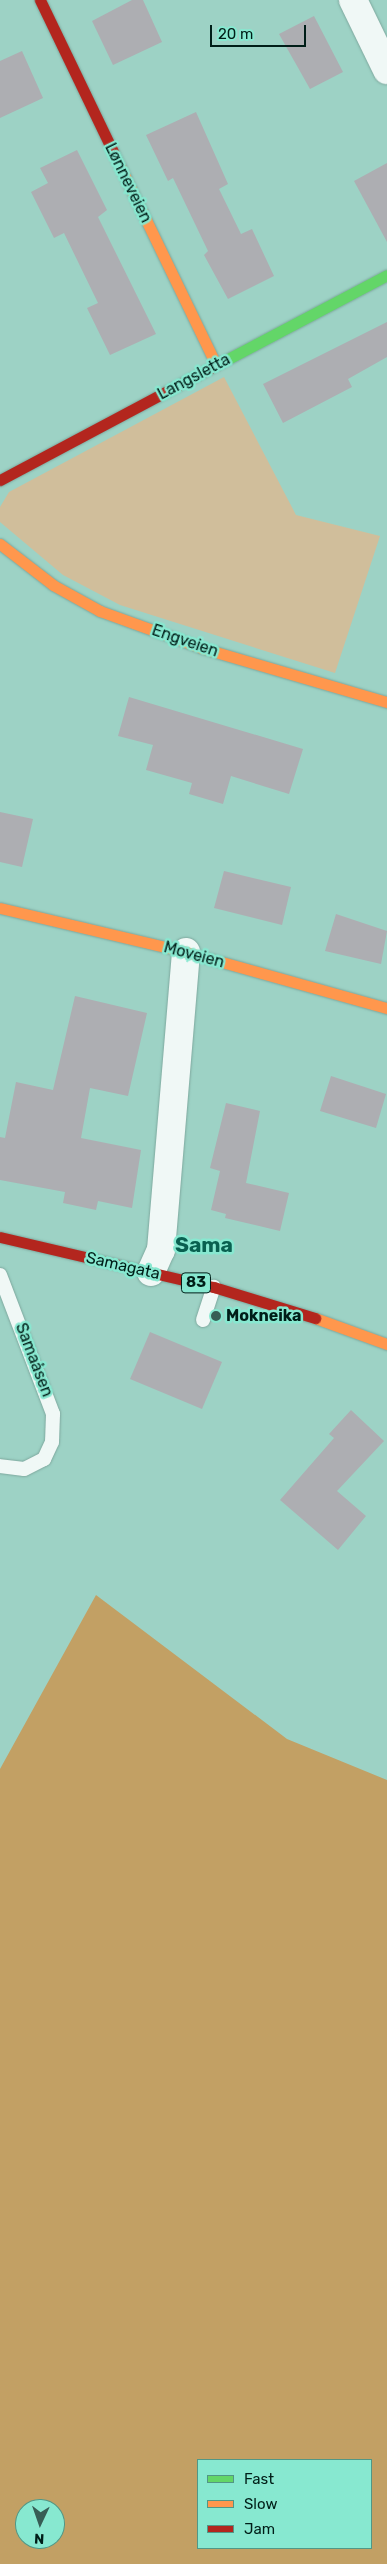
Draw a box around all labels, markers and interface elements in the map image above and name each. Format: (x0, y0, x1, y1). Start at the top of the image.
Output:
scale bar (212, 15, 308, 47)
text: 20 m (218, 25, 253, 43)
street label: Lønneveien (100, 140, 156, 226)
street label: Langsletta (154, 350, 234, 404)
street label: Engveien (149, 621, 221, 661)
street label: Moveien (162, 938, 226, 972)
district label: Sama (175, 1232, 233, 1258)
street label: Samagata (84, 1248, 162, 1284)
road number: 83 (180, 1270, 212, 1296)
place label: Mokneika (226, 1306, 301, 1326)
marker: Mokneika (210, 1310, 222, 1322)
street label: Samaåsen (11, 1320, 57, 1400)
legend (197, 2459, 372, 2549)
text: Fast (244, 2470, 274, 2488)
text: Slow (244, 2495, 277, 2513)
north arrow (15, 2499, 65, 2549)
text: Jam (244, 2520, 275, 2538)
text: N (34, 2530, 45, 2547)

